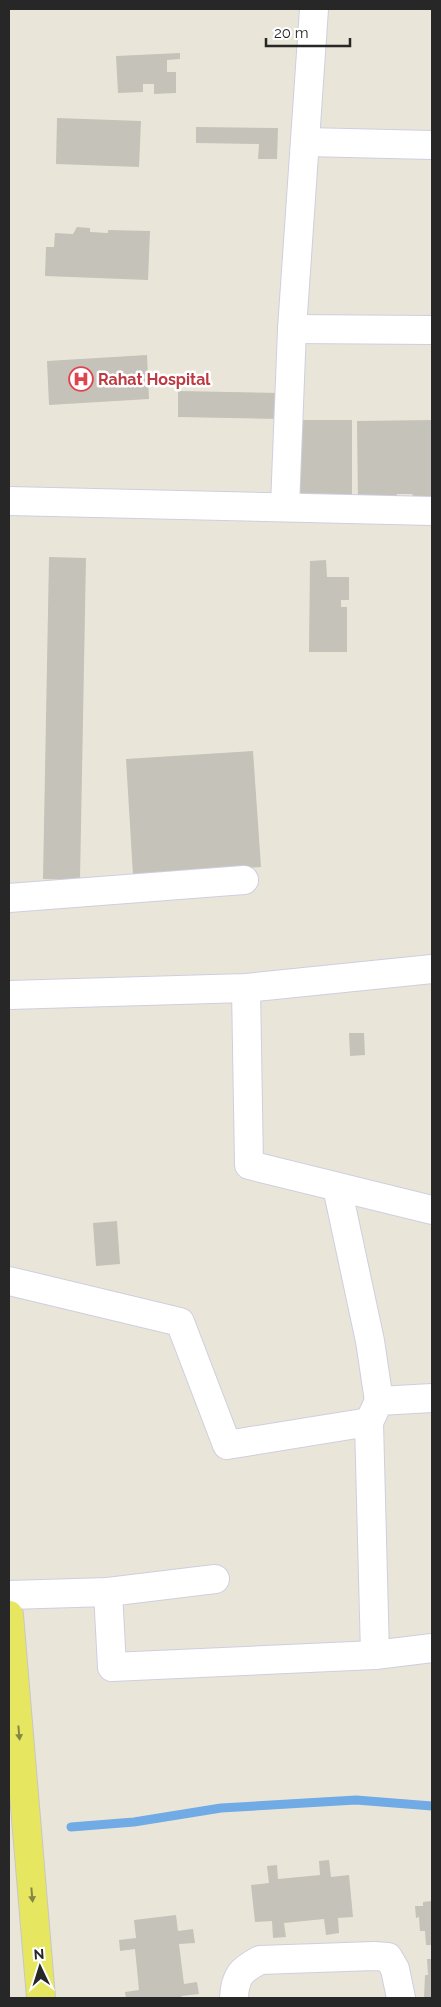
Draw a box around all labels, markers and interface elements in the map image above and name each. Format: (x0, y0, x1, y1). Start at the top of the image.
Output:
scale bar (266, 15, 350, 47)
text: 20 m (274, 24, 309, 42)
hospital icon: Rahat Hospital (68, 366, 94, 392)
place label: Rahat Hospital (98, 370, 211, 389)
one-way arrow (15, 1725, 23, 1741)
one-way arrow (29, 1887, 37, 1903)
north arrow (15, 1942, 65, 1992)
text: N (33, 1946, 45, 1962)

